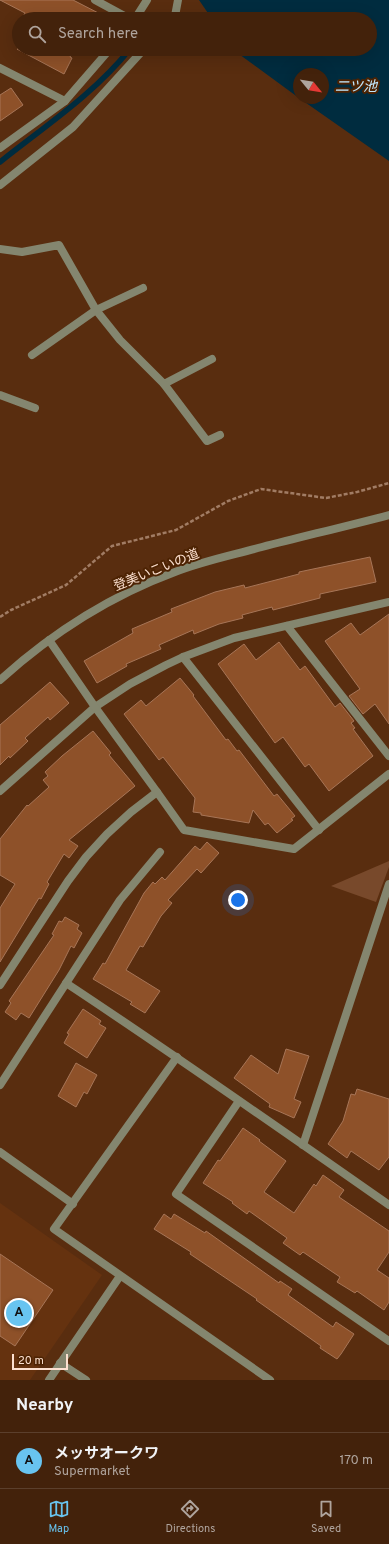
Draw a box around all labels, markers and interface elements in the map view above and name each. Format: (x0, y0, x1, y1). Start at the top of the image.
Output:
search box (12, 12, 377, 56)
icon: search (26, 23, 48, 45)
text: Search here (58, 25, 138, 44)
north arrow (293, 68, 329, 104)
water label: 二ツ池 (335, 79, 379, 96)
street label: 登美いこいの道 (112, 546, 202, 595)
your location (228, 890, 248, 910)
pin: A (6, 1298, 32, 1328)
scale bar (12, 1352, 68, 1371)
text: 20 m (18, 1354, 44, 1368)
text: Nearby (16, 1395, 73, 1417)
text: メッサオークワ (54, 1445, 159, 1464)
text: A (24, 1453, 34, 1469)
text: 170 m (339, 1453, 373, 1469)
text: Supermarket (54, 1464, 130, 1480)
tab: Map (48, 1498, 70, 1536)
tab: Directions (165, 1498, 215, 1536)
tab: Saved (311, 1498, 341, 1536)

